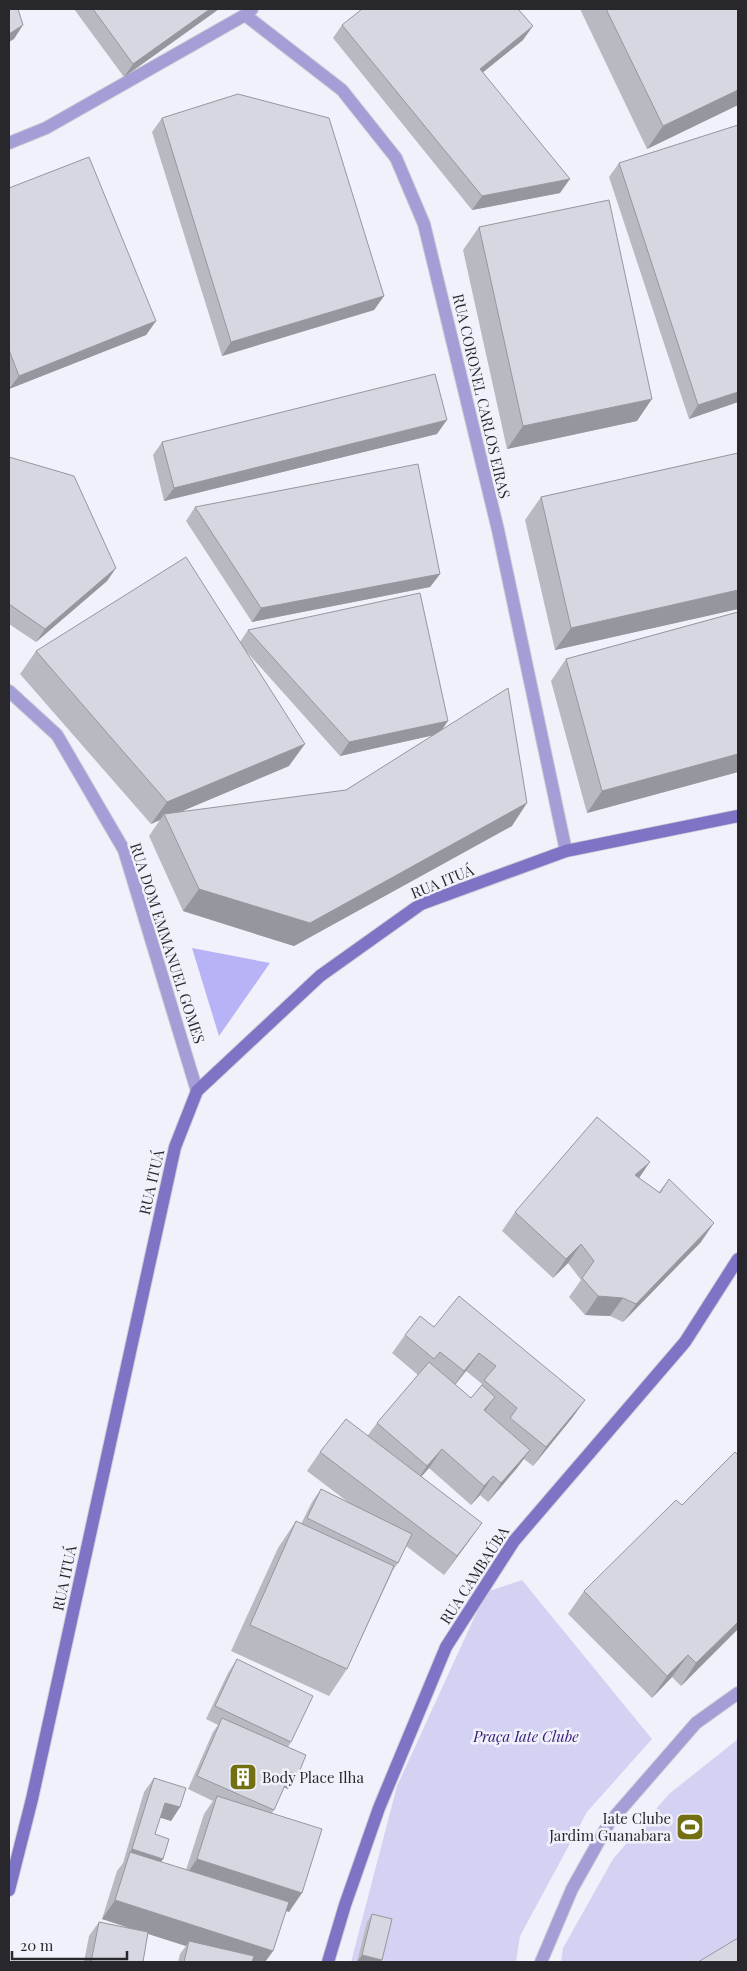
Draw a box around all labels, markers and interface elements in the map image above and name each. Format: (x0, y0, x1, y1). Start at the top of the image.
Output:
street label: RUA CORONEL CARLOS EIRAS (449, 292, 515, 500)
street label: RUA DOM EMMANUEL GOMES (126, 840, 210, 1046)
street label: RUA ITUÁ (408, 859, 477, 903)
street label: RUA ITUÁ (134, 1147, 168, 1217)
street label: RUA CAMBAÚBA (435, 1522, 513, 1628)
street label: RUA ITUÁ (47, 1543, 81, 1612)
park label: Praça Iate Clube (472, 1726, 579, 1746)
building icon: Body Place Ilha (228, 1762, 258, 1792)
place label: Body Place Ilha (262, 1767, 364, 1787)
place label: Iate Clube Jardim Guanabara (548, 1808, 672, 1845)
sports icon: Iate Clube Jardim Guanabara (675, 1812, 705, 1842)
scale bar (12, 1928, 128, 1960)
text: 20 m (20, 1935, 54, 1955)

